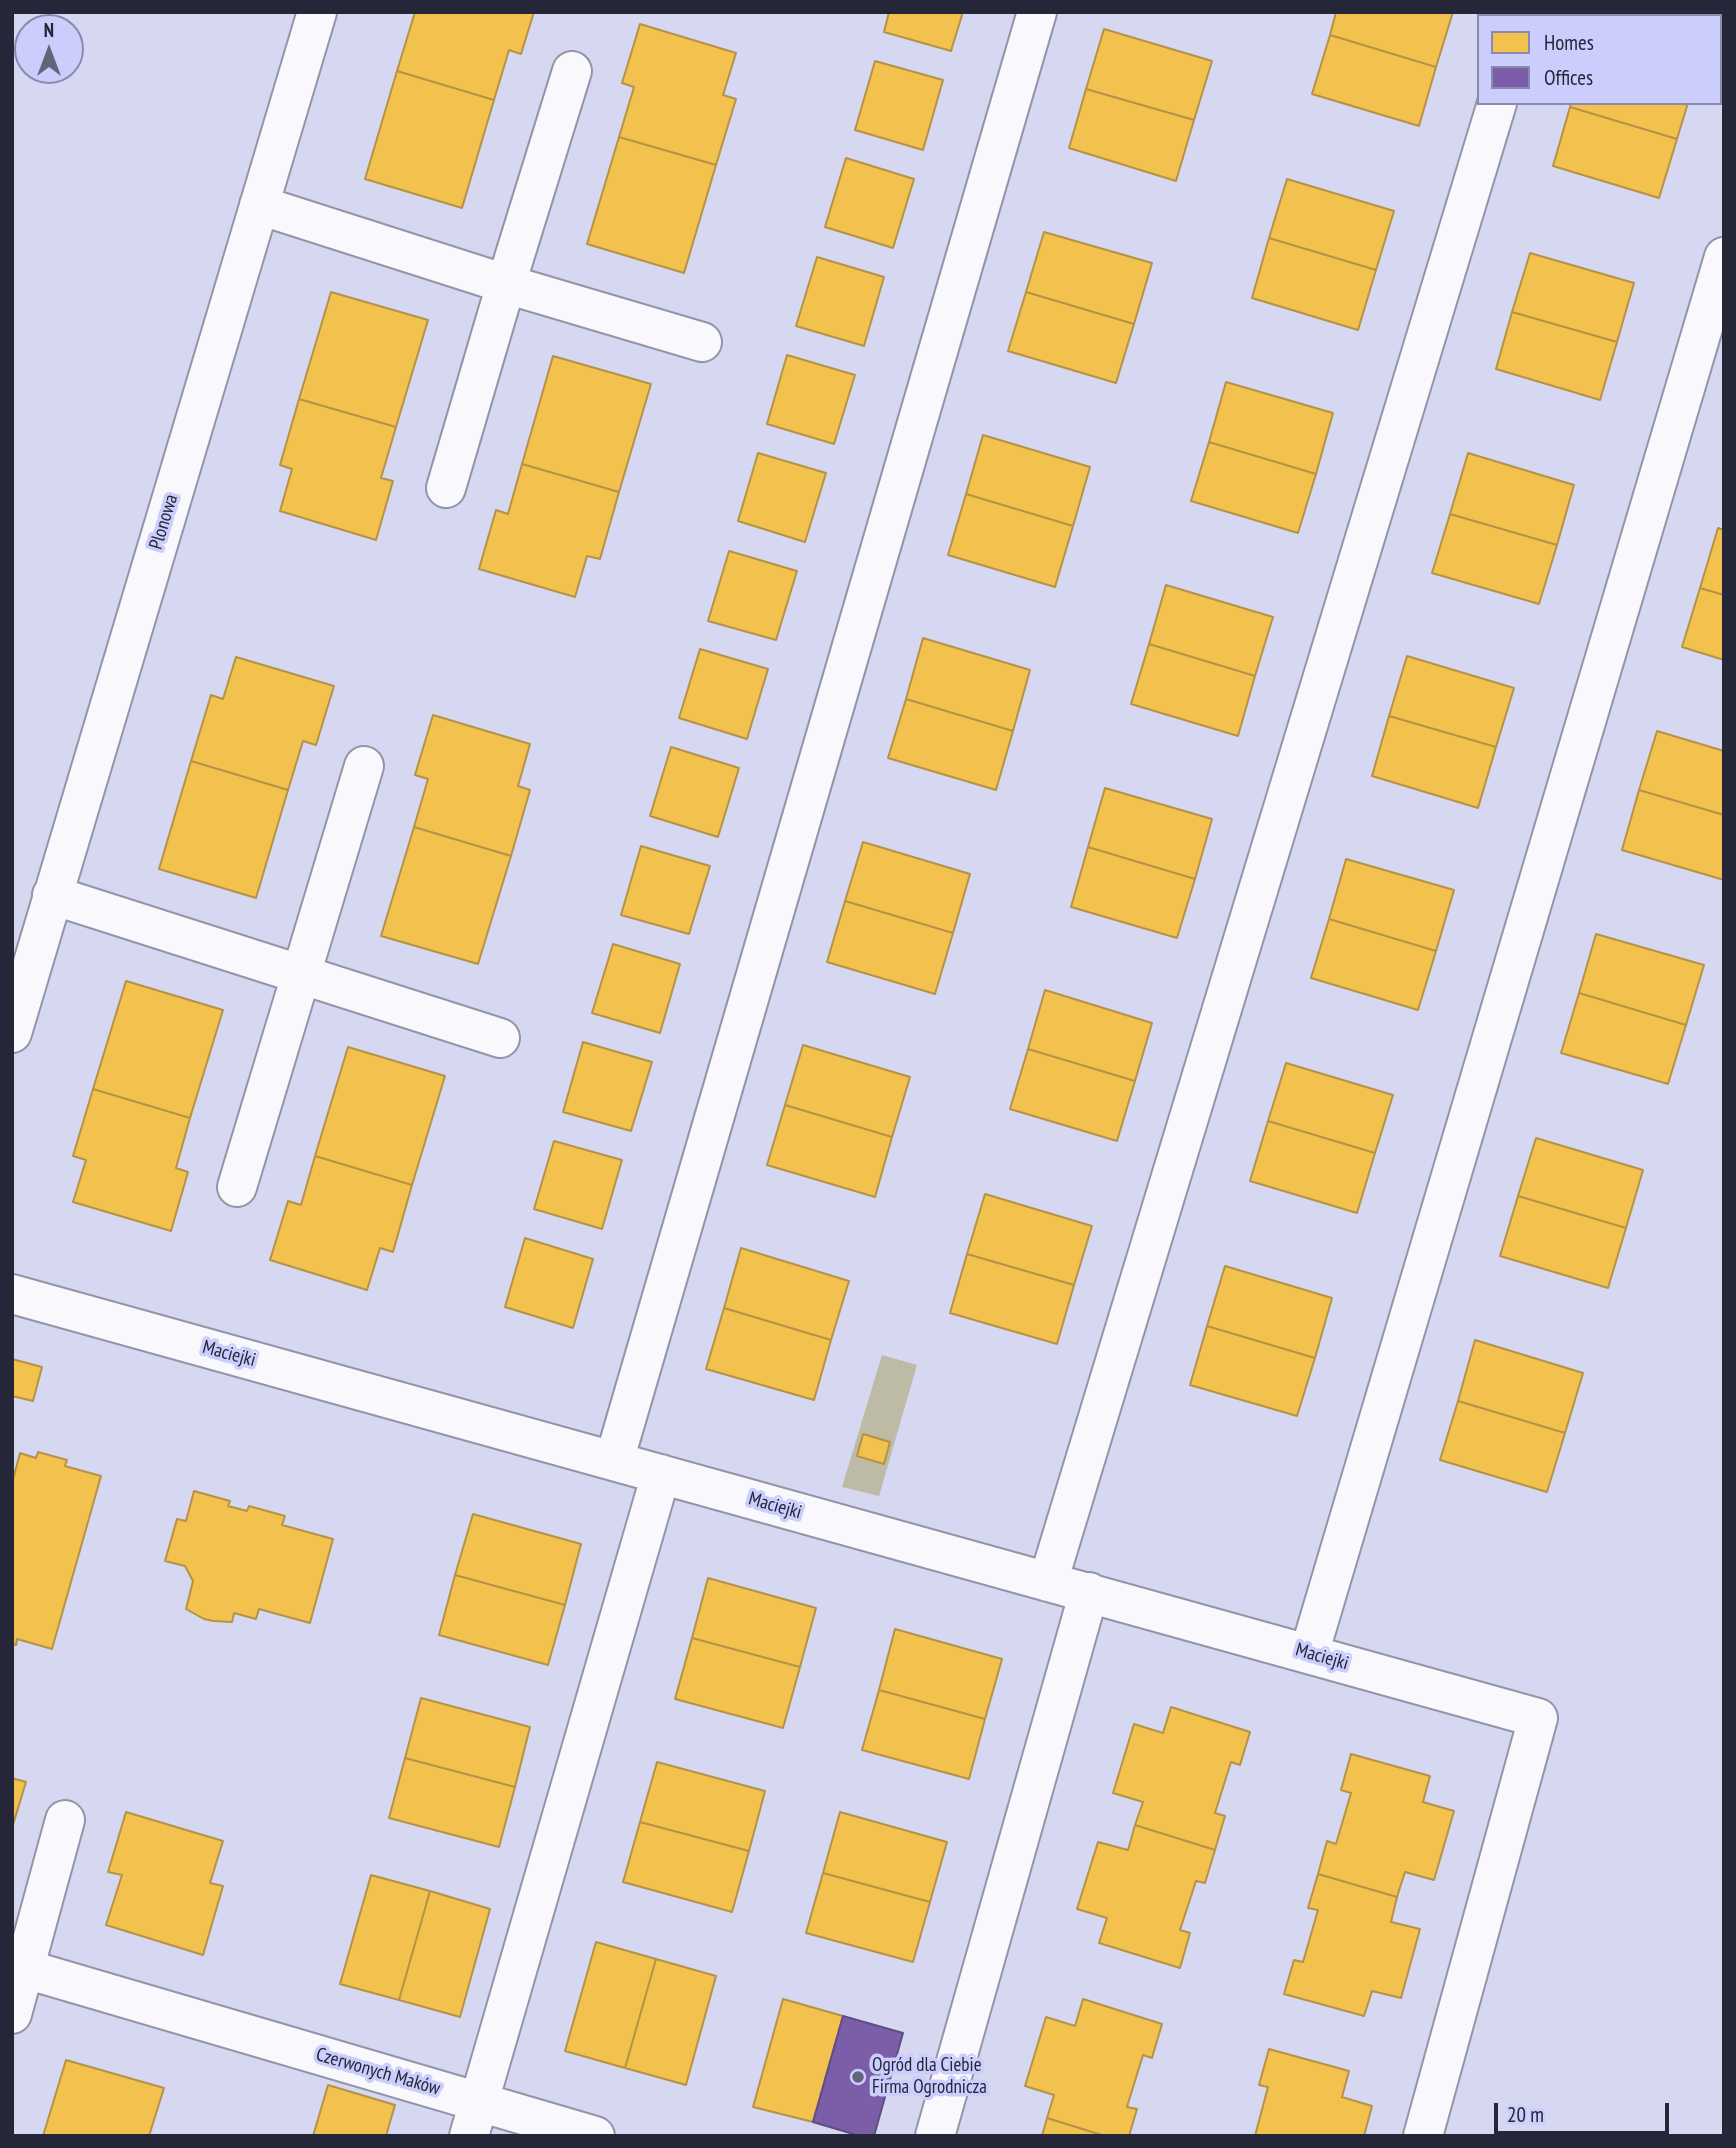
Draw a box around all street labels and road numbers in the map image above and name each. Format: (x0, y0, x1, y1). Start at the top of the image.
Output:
street label: Plonowa (145, 492, 183, 552)
street label: Maciejki (200, 1336, 258, 1372)
street label: Maciejki (746, 1488, 804, 1524)
street label: Maciejki (1293, 1639, 1351, 1675)
street label: Czerwonych Maków (313, 2043, 443, 2101)

